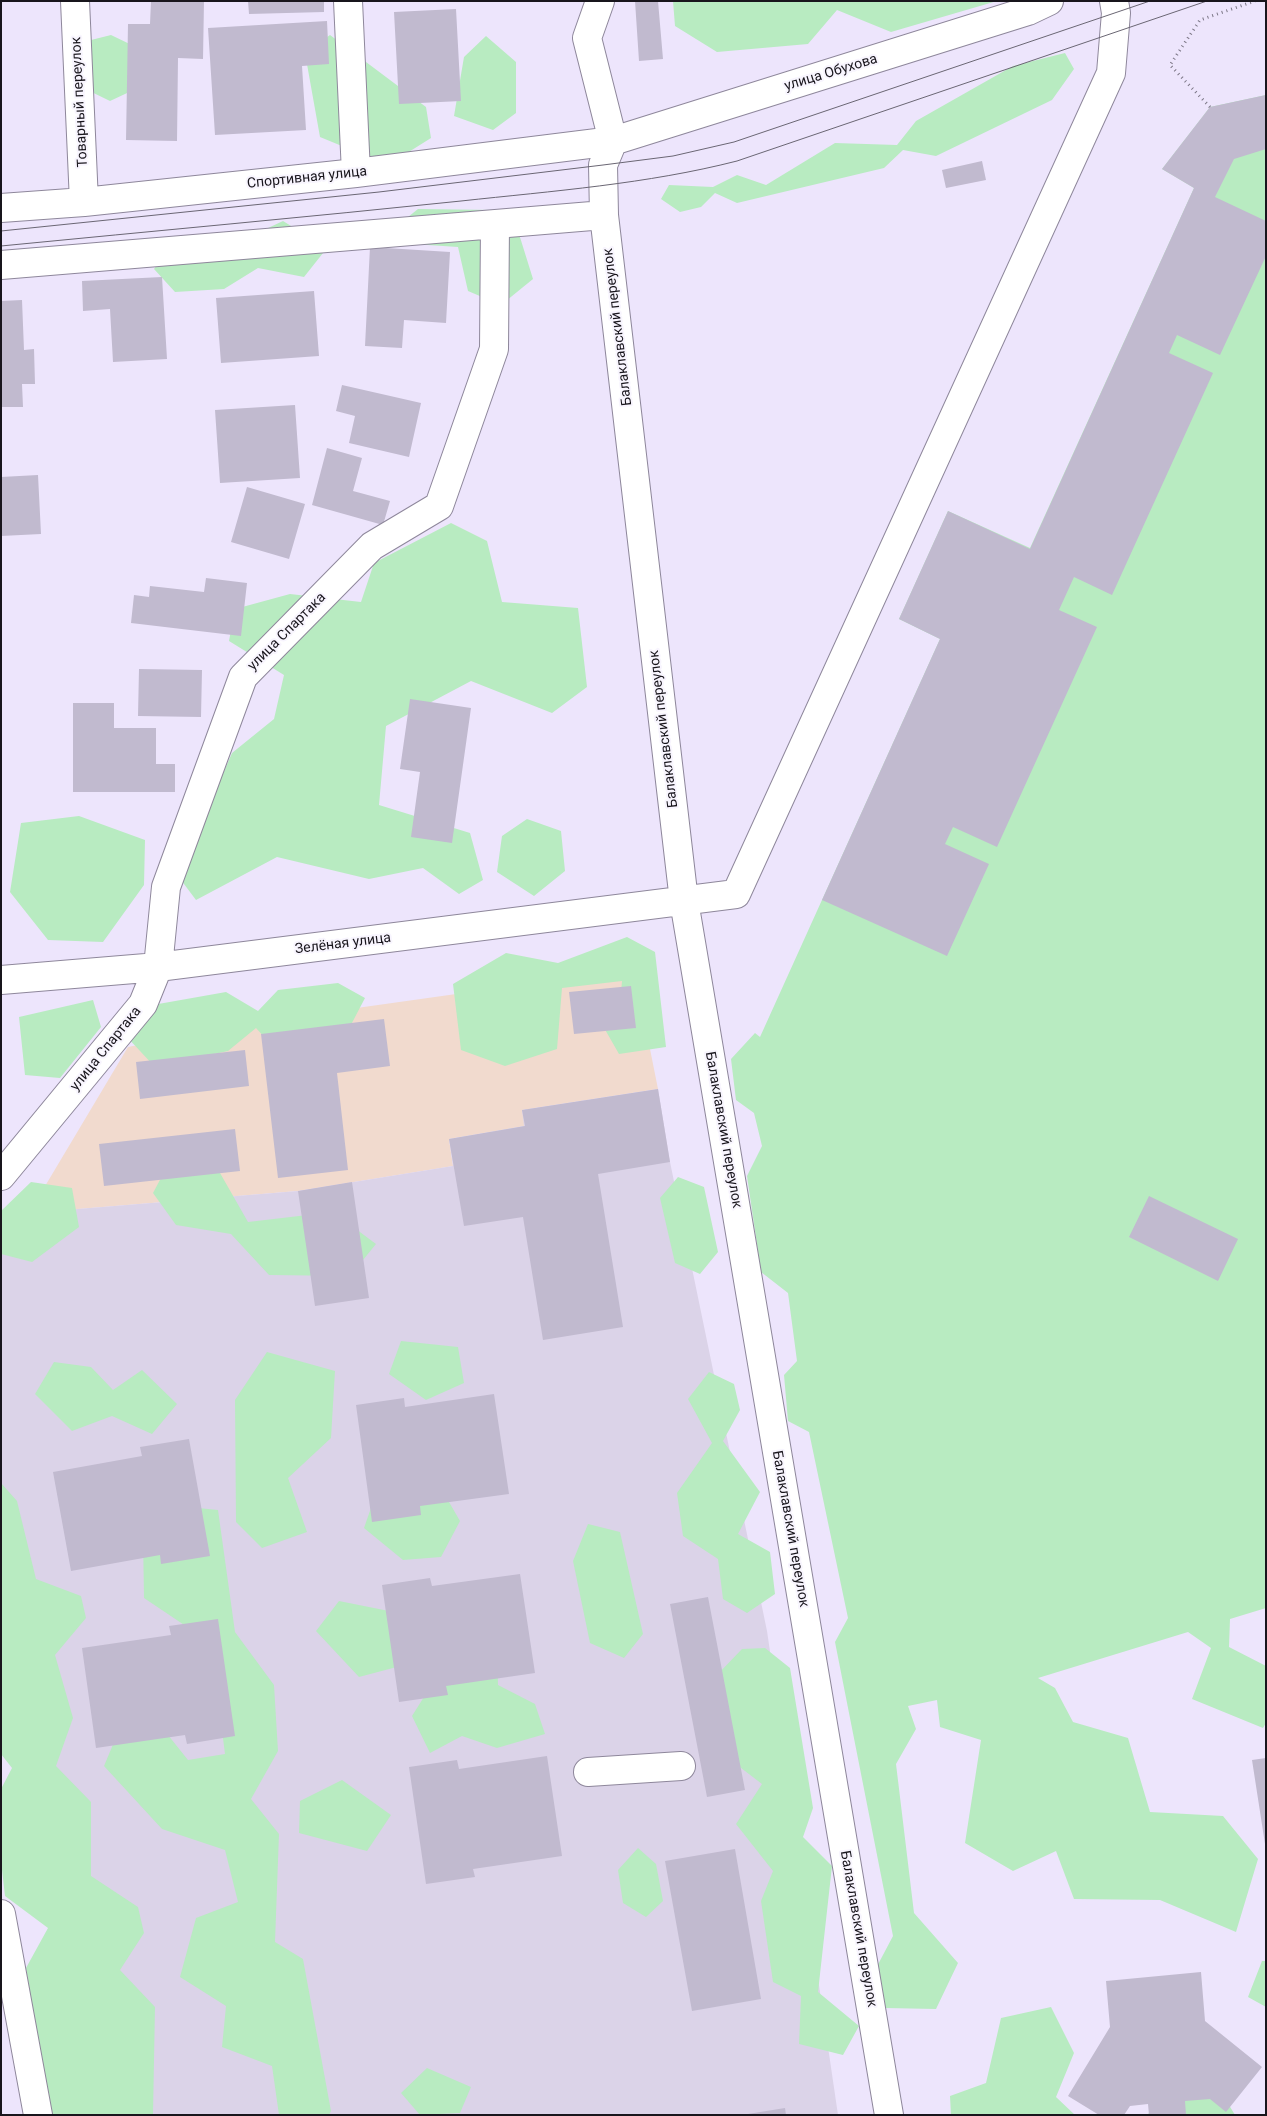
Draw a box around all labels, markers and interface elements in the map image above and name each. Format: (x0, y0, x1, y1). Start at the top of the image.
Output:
street label: Товарный переулок (68, 36, 92, 168)
street label: улица Обухова (782, 51, 880, 95)
street label: Спортивная улица (246, 163, 368, 193)
street label: Балаклавский переулок (600, 247, 636, 407)
street label: улица Спартака (244, 589, 330, 675)
street label: Балаклавский переулок (646, 649, 682, 809)
street label: Зелёная улица (294, 930, 392, 958)
street label: улица Спартака (67, 1004, 145, 1094)
street label: Балаклавский переулок (701, 1050, 745, 1210)
street label: Балаклавский переулок (768, 1449, 812, 1609)
street label: Балаклавский переулок (836, 1849, 880, 2009)

